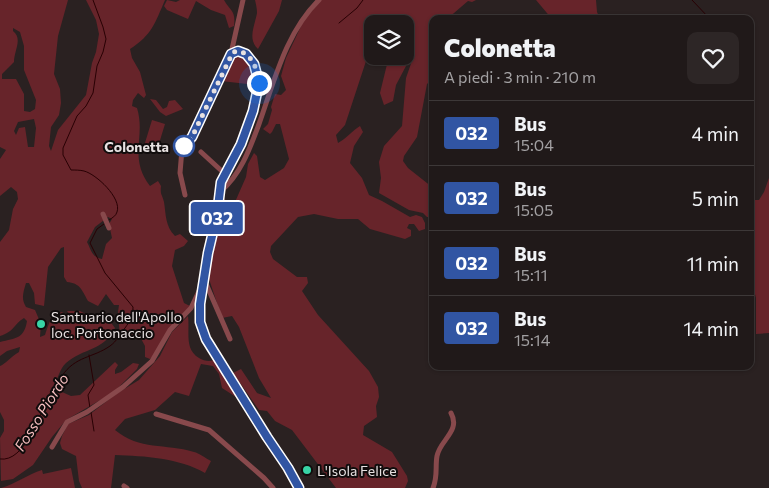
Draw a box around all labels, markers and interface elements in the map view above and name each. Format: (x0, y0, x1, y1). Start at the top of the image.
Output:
map controls (364, 15, 414, 65)
button: layers (364, 15, 414, 65)
button: heart (687, 32, 739, 84)
text: Colonetta (444, 33, 556, 62)
text: A piedi · 3 min · 210 m (444, 67, 596, 86)
your location (247, 71, 272, 96)
text: Bus (514, 112, 546, 135)
text: 032 (455, 122, 488, 144)
text: 4 min (692, 122, 739, 145)
marker: Colonetta (173, 135, 195, 157)
text: 15:04 (514, 135, 554, 154)
place label: Colonetta (104, 138, 169, 155)
text: Bus (514, 177, 546, 200)
text: 032 (455, 187, 488, 209)
text: 5 min (692, 187, 739, 210)
text: 15:05 (514, 200, 553, 219)
line badge: 032 (188, 202, 246, 234)
text: 032 (201, 207, 233, 229)
text: Bus (514, 242, 546, 265)
text: 032 (455, 252, 488, 274)
text: 11 min (687, 252, 739, 275)
text: 15:11 (514, 265, 548, 284)
text: Bus (514, 307, 546, 330)
place label: Santuario dell'Apollo loc. Portonaccio (51, 308, 182, 341)
text: 032 (455, 317, 488, 339)
text: 14 min (683, 317, 739, 340)
marker: Santuario dell'Apollo loc. Portonaccio (35, 318, 47, 330)
text: 15:14 (514, 330, 550, 349)
water label: Fosso Piordo (10, 370, 72, 454)
place label: L'Isola Felice (317, 462, 397, 479)
marker: L'Isola Felice (301, 464, 313, 476)

